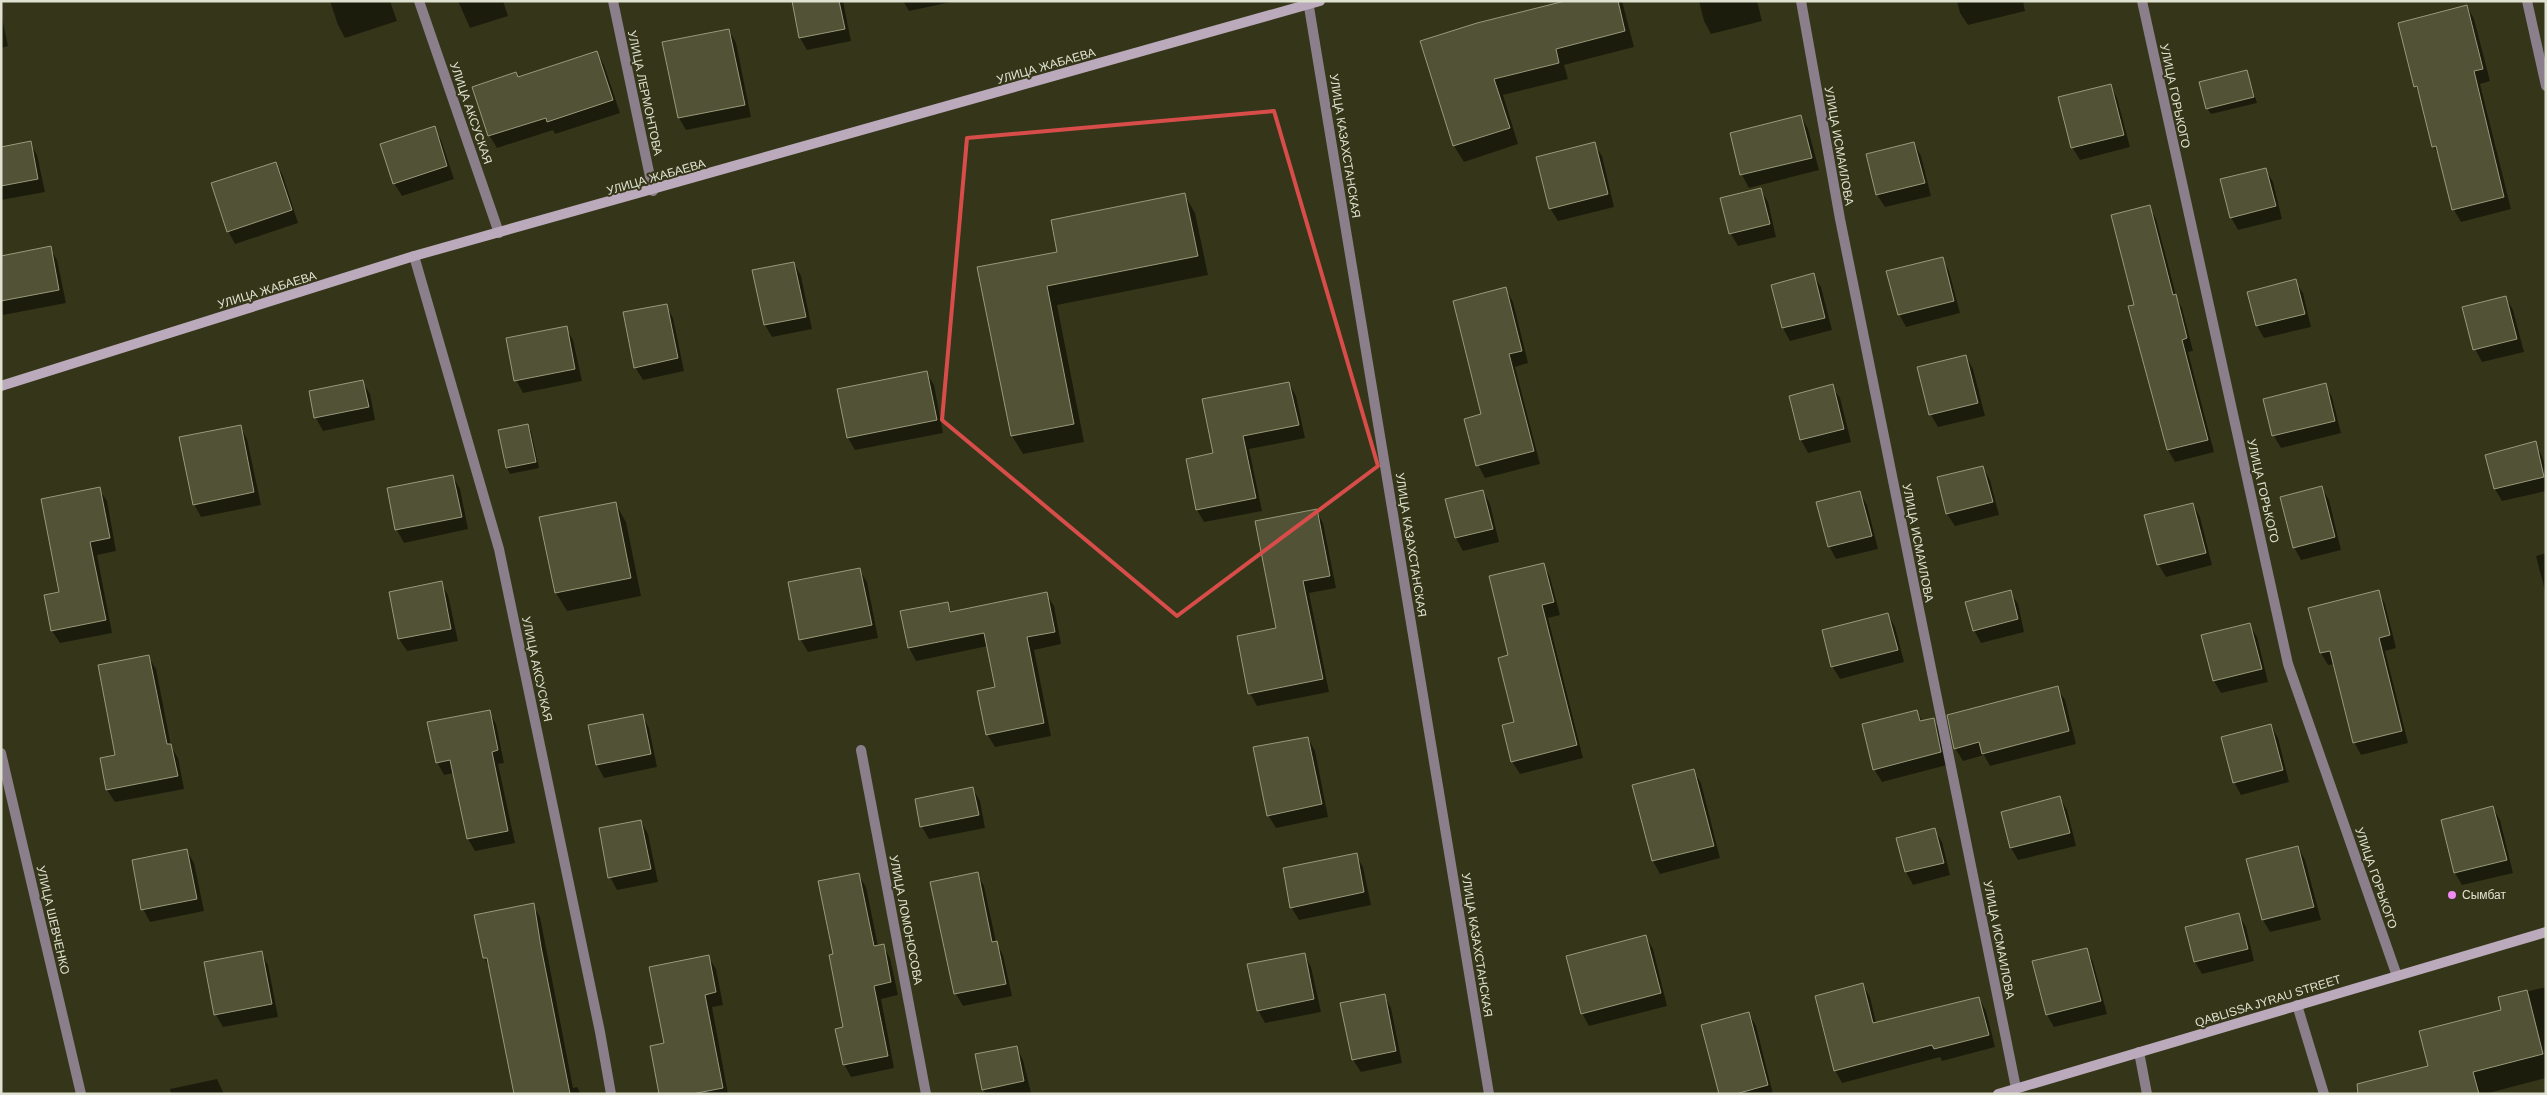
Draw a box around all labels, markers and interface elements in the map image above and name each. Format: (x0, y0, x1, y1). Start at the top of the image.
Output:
street label: УЛИЦА ЛЕРМОНТОВА (625, 29, 665, 157)
street label: УЛИЦА ГОРЬКОГО (2157, 43, 2193, 149)
street label: УЛИЦА ЖАБАЕВА (995, 45, 1097, 87)
street label: УЛИЦА АКСУСКАЯ (447, 60, 495, 166)
street label: УЛИЦА КАЗАХСТАНСКАЯ (1327, 73, 1363, 219)
street label: УЛИЦА ИСМАИЛОВА (1822, 85, 1856, 207)
street label: УЛИЦА ЖАБАЕВА (605, 156, 707, 198)
street label: УЛИЦА ЖАБАЕВА (216, 268, 318, 312)
street label: УЛИЦА ГОРЬКОГО (2244, 438, 2282, 544)
street label: УЛИЦА КАЗАХСТАНСКАЯ (1393, 472, 1429, 618)
street label: УЛИЦА ИСМАИЛОВА (1900, 482, 1936, 604)
street label: УЛИЦА АКСУСКАЯ (519, 615, 555, 723)
street label: УЛИЦА ГОРЬКОГО (2352, 825, 2400, 931)
street label: УЛИЦА ЛОМОНОСОВА (887, 854, 925, 986)
street label: УЛИЦА ШЕВЧЕНКО (34, 864, 72, 976)
street label: УЛИЦА КАЗАХСТАНСКАЯ (1459, 872, 1495, 1018)
street label: УЛИЦА ИСМАИЛОВА (1981, 879, 2017, 1001)
place label: Сымбат (2462, 888, 2506, 902)
marker: Сымбат (2446, 889, 2458, 901)
street label: QABLISSA JYRAU STREET (2193, 972, 2343, 1030)

